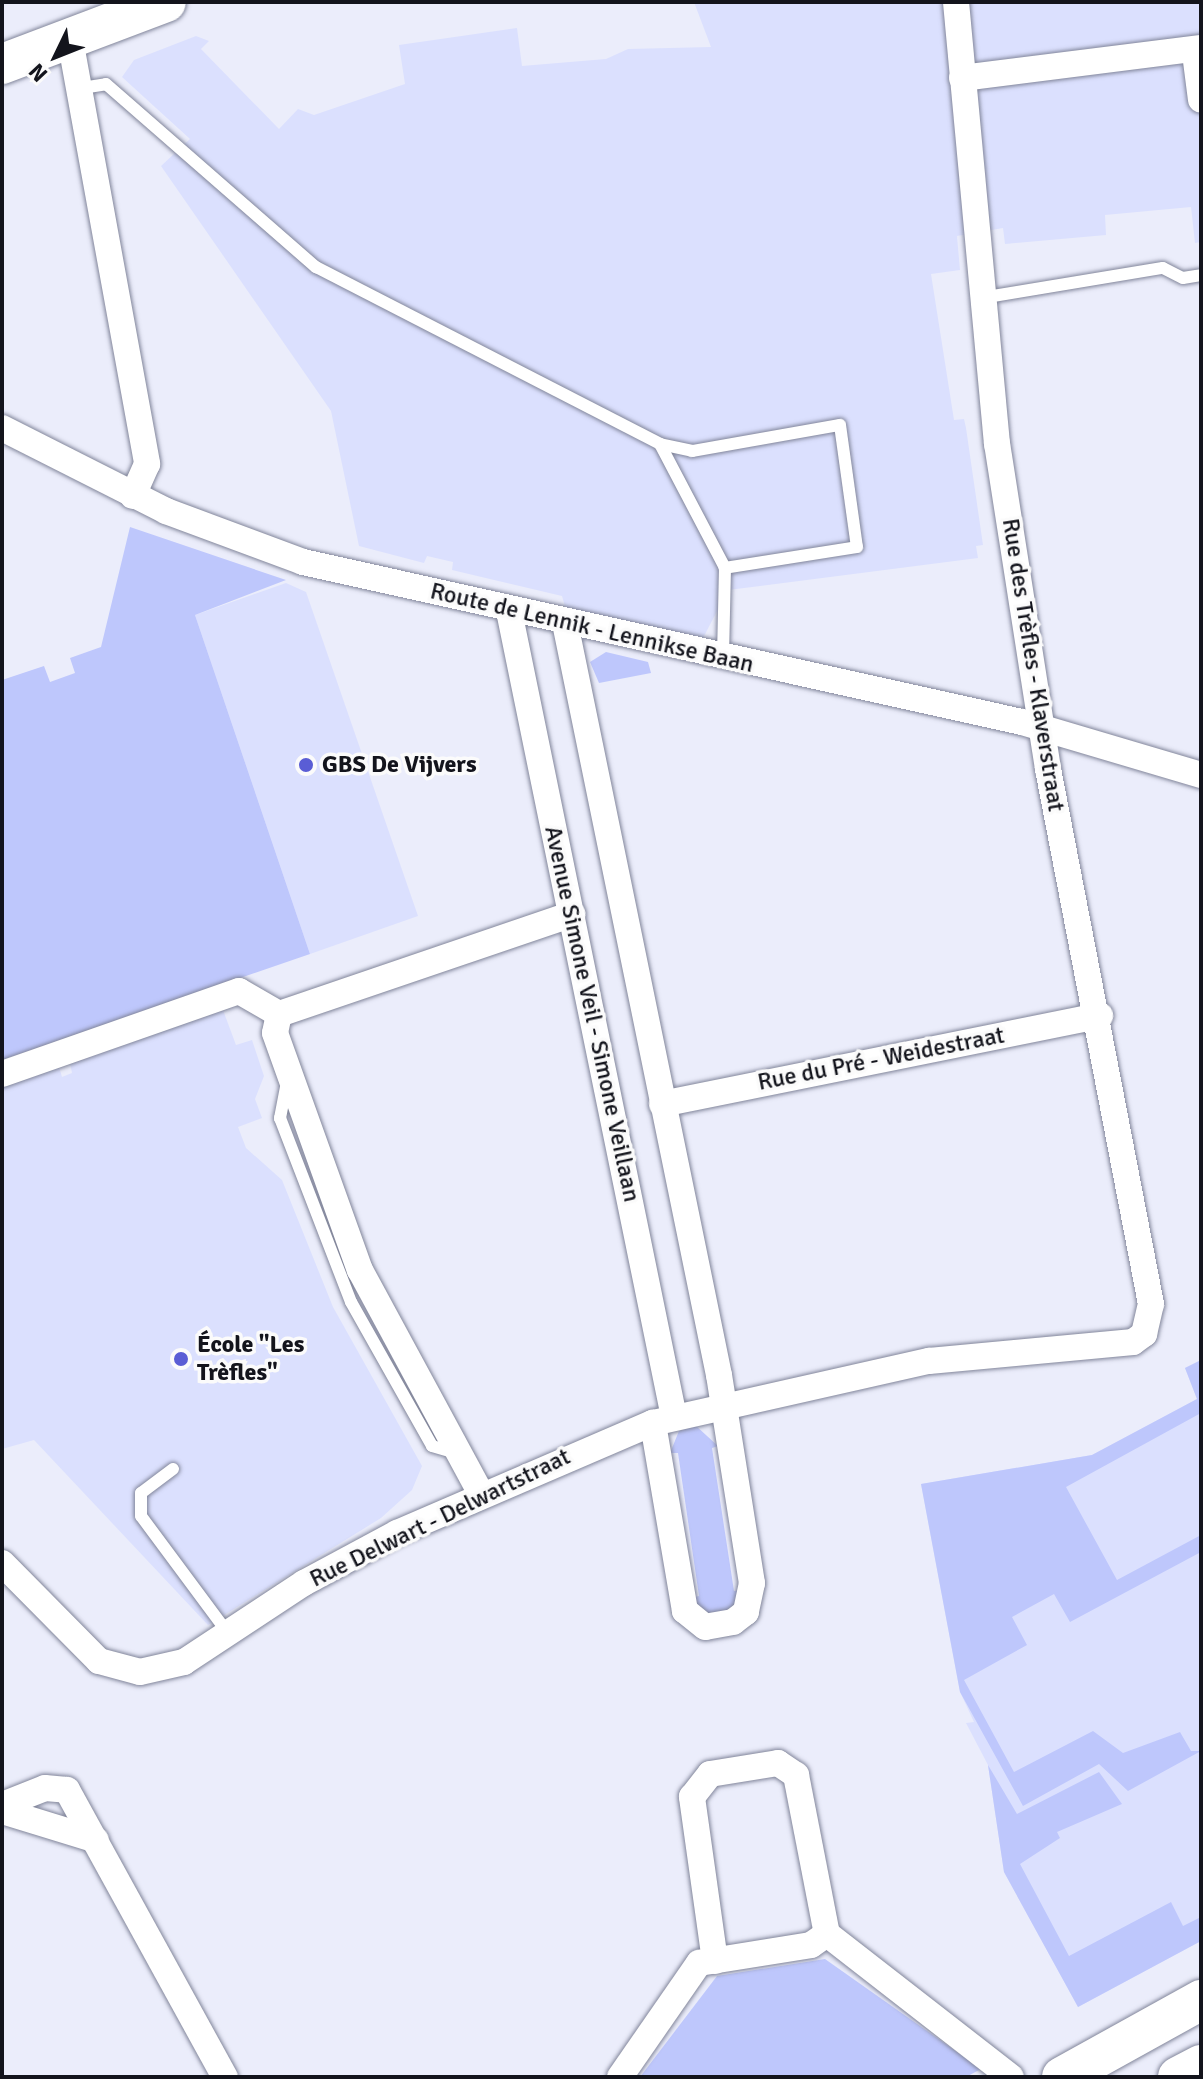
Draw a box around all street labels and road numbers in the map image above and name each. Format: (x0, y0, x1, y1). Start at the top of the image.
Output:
street label: Rue des Trèfles - Klaverstraat (996, 516, 1070, 814)
street label: Route de Lennik - Lennikse Baan (427, 577, 757, 679)
street label: Avenue Simone Veil - Simone Veillaan (538, 823, 646, 1205)
street label: Rue du Pré - Weidestraat (755, 1021, 1007, 1097)
street label: Rue Delwart - Delwartstraat (305, 1442, 575, 1594)

